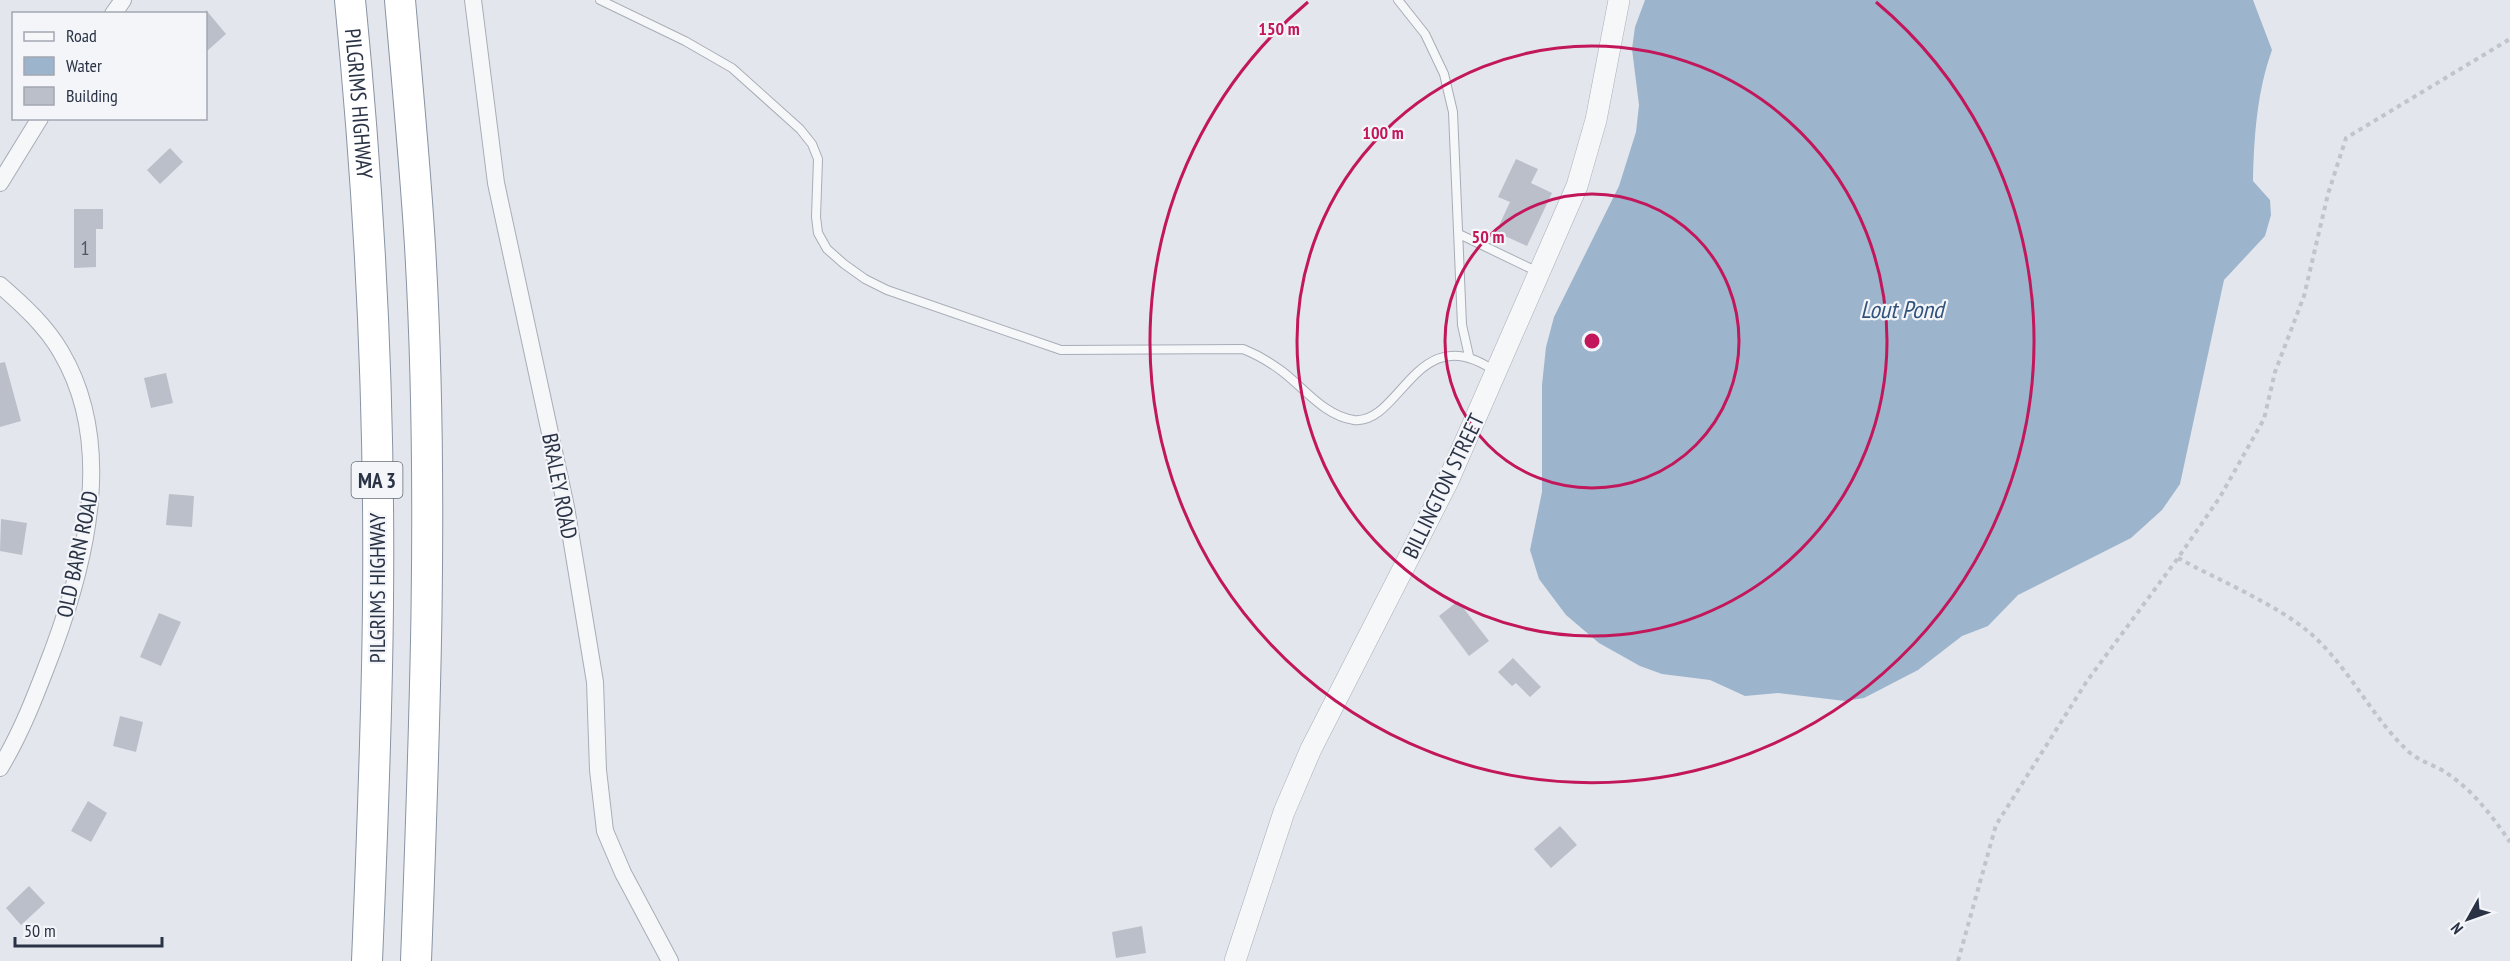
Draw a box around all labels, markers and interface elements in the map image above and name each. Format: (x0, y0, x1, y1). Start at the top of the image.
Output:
legend (12, 12, 207, 120)
text: 150 m (1258, 17, 1300, 40)
text: Road (66, 24, 97, 47)
street label: PILGRIMS HIGHWAY (339, 27, 379, 180)
text: Water (66, 54, 102, 77)
text: Building (66, 84, 118, 107)
text: 100 m (1362, 121, 1404, 144)
text: 50 m (1472, 225, 1504, 248)
house number: 1 (81, 235, 90, 261)
water label: Lout Pond (1861, 294, 1947, 325)
centre of rings (1582, 331, 1602, 351)
street label: BILLINGTON STREET (1396, 409, 1490, 563)
street label: BRALEY ROAD (536, 431, 584, 541)
road number: MA 3 (352, 462, 403, 498)
street label: OLD BARN ROAD (50, 488, 104, 620)
street label: PILGRIMS HIGHWAY (363, 513, 391, 663)
north arrow (2438, 889, 2498, 949)
scale bar (15, 910, 162, 948)
text: 50 m (24, 919, 56, 942)
text: N (2446, 919, 2467, 938)

